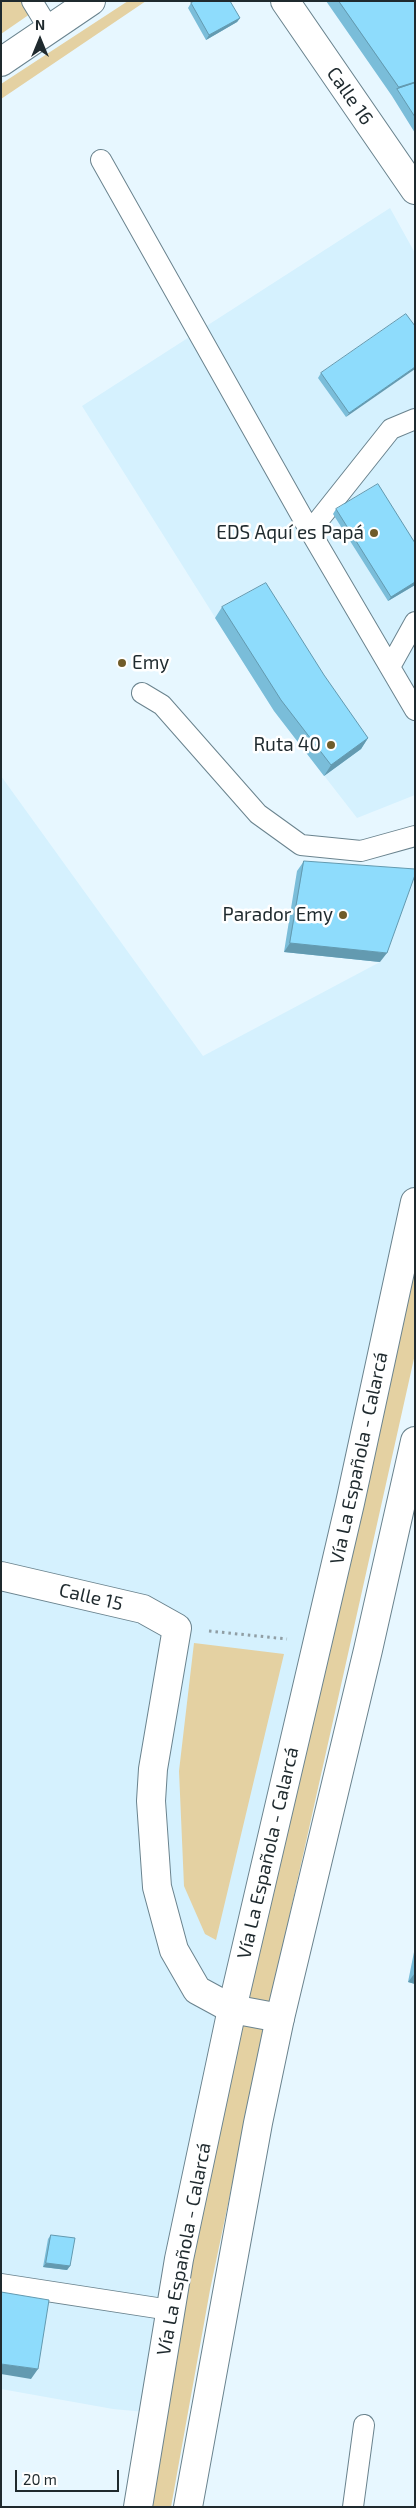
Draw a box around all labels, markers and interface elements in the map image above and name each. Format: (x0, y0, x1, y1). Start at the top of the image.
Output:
north arrow (15, 15, 65, 65)
text: N (35, 16, 45, 33)
street label: Calle 16 (322, 63, 378, 129)
place label: EDS Aquí es Papá (216, 522, 364, 544)
marker: EDS Aquí es Papá (368, 527, 380, 539)
place label: Emy (132, 652, 169, 674)
marker: Emy (116, 657, 128, 669)
place label: Ruta 40 (253, 734, 321, 756)
marker: Ruta 40 (325, 739, 337, 751)
place label: Parador Emy (223, 904, 333, 926)
marker: Parador Emy (337, 909, 349, 921)
street label: Vía La Española - Calarcá (325, 1350, 393, 1566)
street label: Calle 15 (57, 1579, 125, 1615)
street label: Vía La Española - Calarcá (233, 1745, 303, 1961)
street label: Vía La Española - Calarcá (152, 2141, 216, 2357)
scale bar (18, 2460, 121, 2492)
text: 20 m (23, 2470, 57, 2488)

